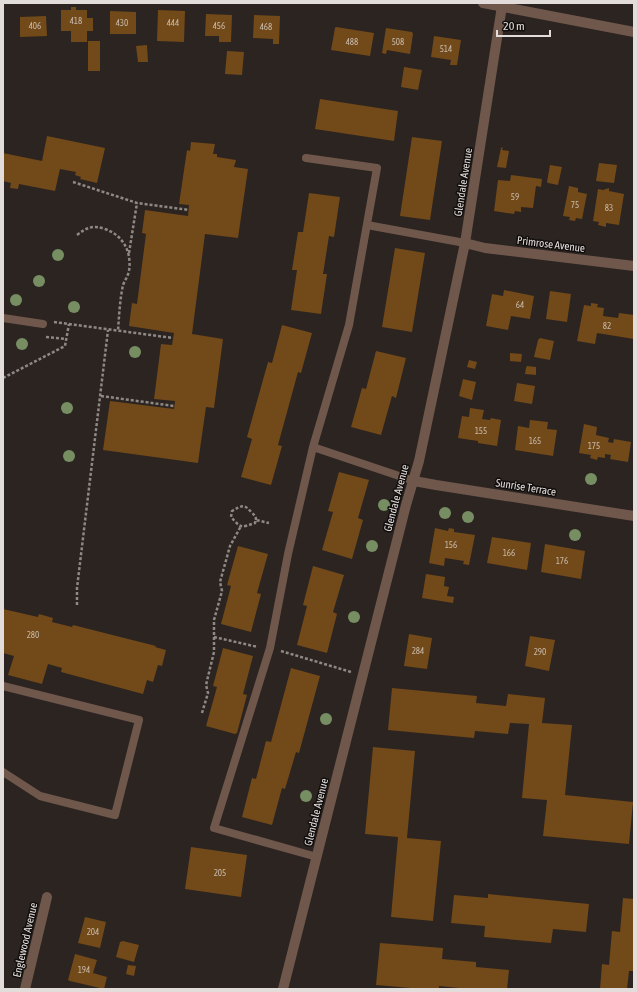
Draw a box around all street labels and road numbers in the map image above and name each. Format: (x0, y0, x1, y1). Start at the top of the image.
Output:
street label: Glendale Avenue (452, 147, 474, 217)
street label: Primrose Avenue (516, 234, 586, 254)
street label: Glendale Avenue (381, 463, 411, 533)
street label: Sunrise Terrace (495, 476, 557, 498)
street label: Glendale Avenue (302, 777, 330, 847)
street label: Englewood Avenue (11, 901, 39, 979)

